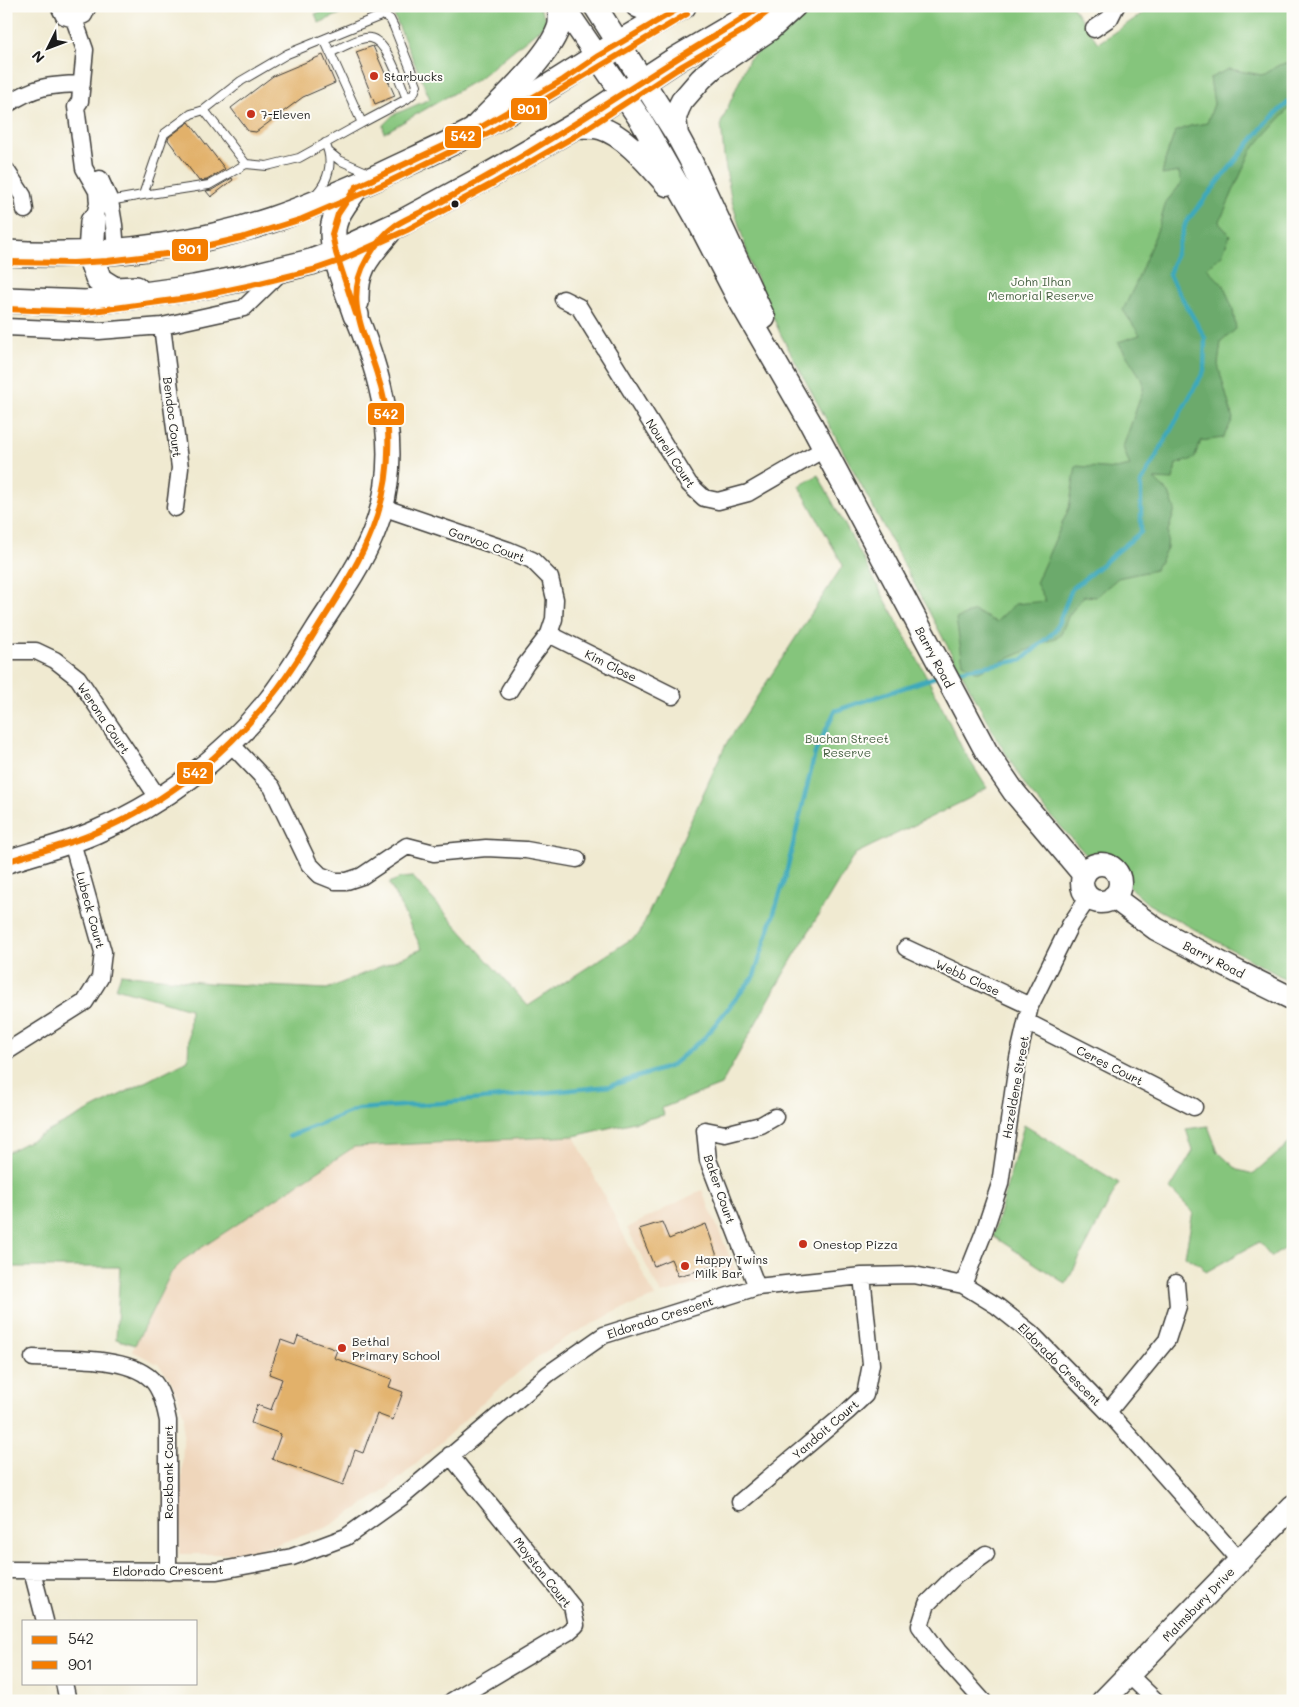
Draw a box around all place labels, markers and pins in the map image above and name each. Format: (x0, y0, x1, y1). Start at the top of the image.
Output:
place label: Starbucks (384, 68, 443, 84)
marker: Starbucks (368, 70, 380, 82)
place label: 7-Eleven (261, 106, 310, 122)
marker: 7-Eleven (245, 108, 257, 120)
unlabelled marker (450, 199, 460, 209)
place label: Onestop Pizza (813, 1236, 898, 1252)
marker: Onestop Pizza (797, 1238, 809, 1250)
place label: Happy Twins Milk Bar (695, 1251, 768, 1281)
marker: Happy Twins Milk Bar (679, 1260, 691, 1272)
place label: Bethal Primary School (352, 1333, 440, 1363)
marker: Bethal Primary School (336, 1342, 348, 1354)

